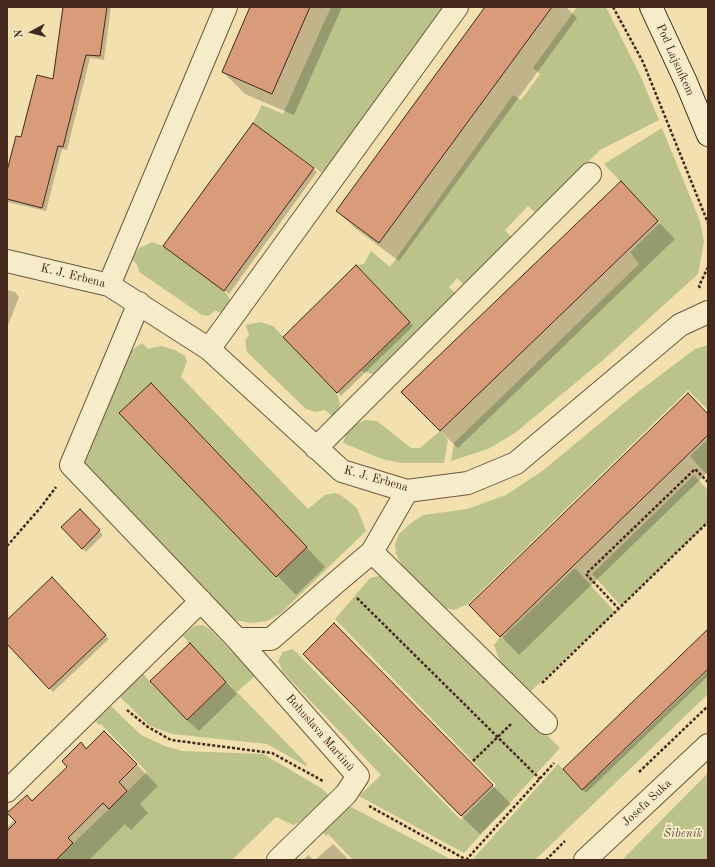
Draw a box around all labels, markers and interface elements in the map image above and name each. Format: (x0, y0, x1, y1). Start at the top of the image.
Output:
north arrow (12, 12, 52, 52)
street label: Pod Lajsníkem (653, 22, 697, 98)
text: N (14, 29, 26, 38)
street label: K. J. Erbena (39, 261, 107, 291)
street label: K. J. Erbena (342, 463, 410, 495)
street label: Bohuslava Martinů (283, 691, 357, 775)
street label: Josefa Suka (619, 776, 675, 830)
park label: Šibeník (664, 827, 702, 841)

